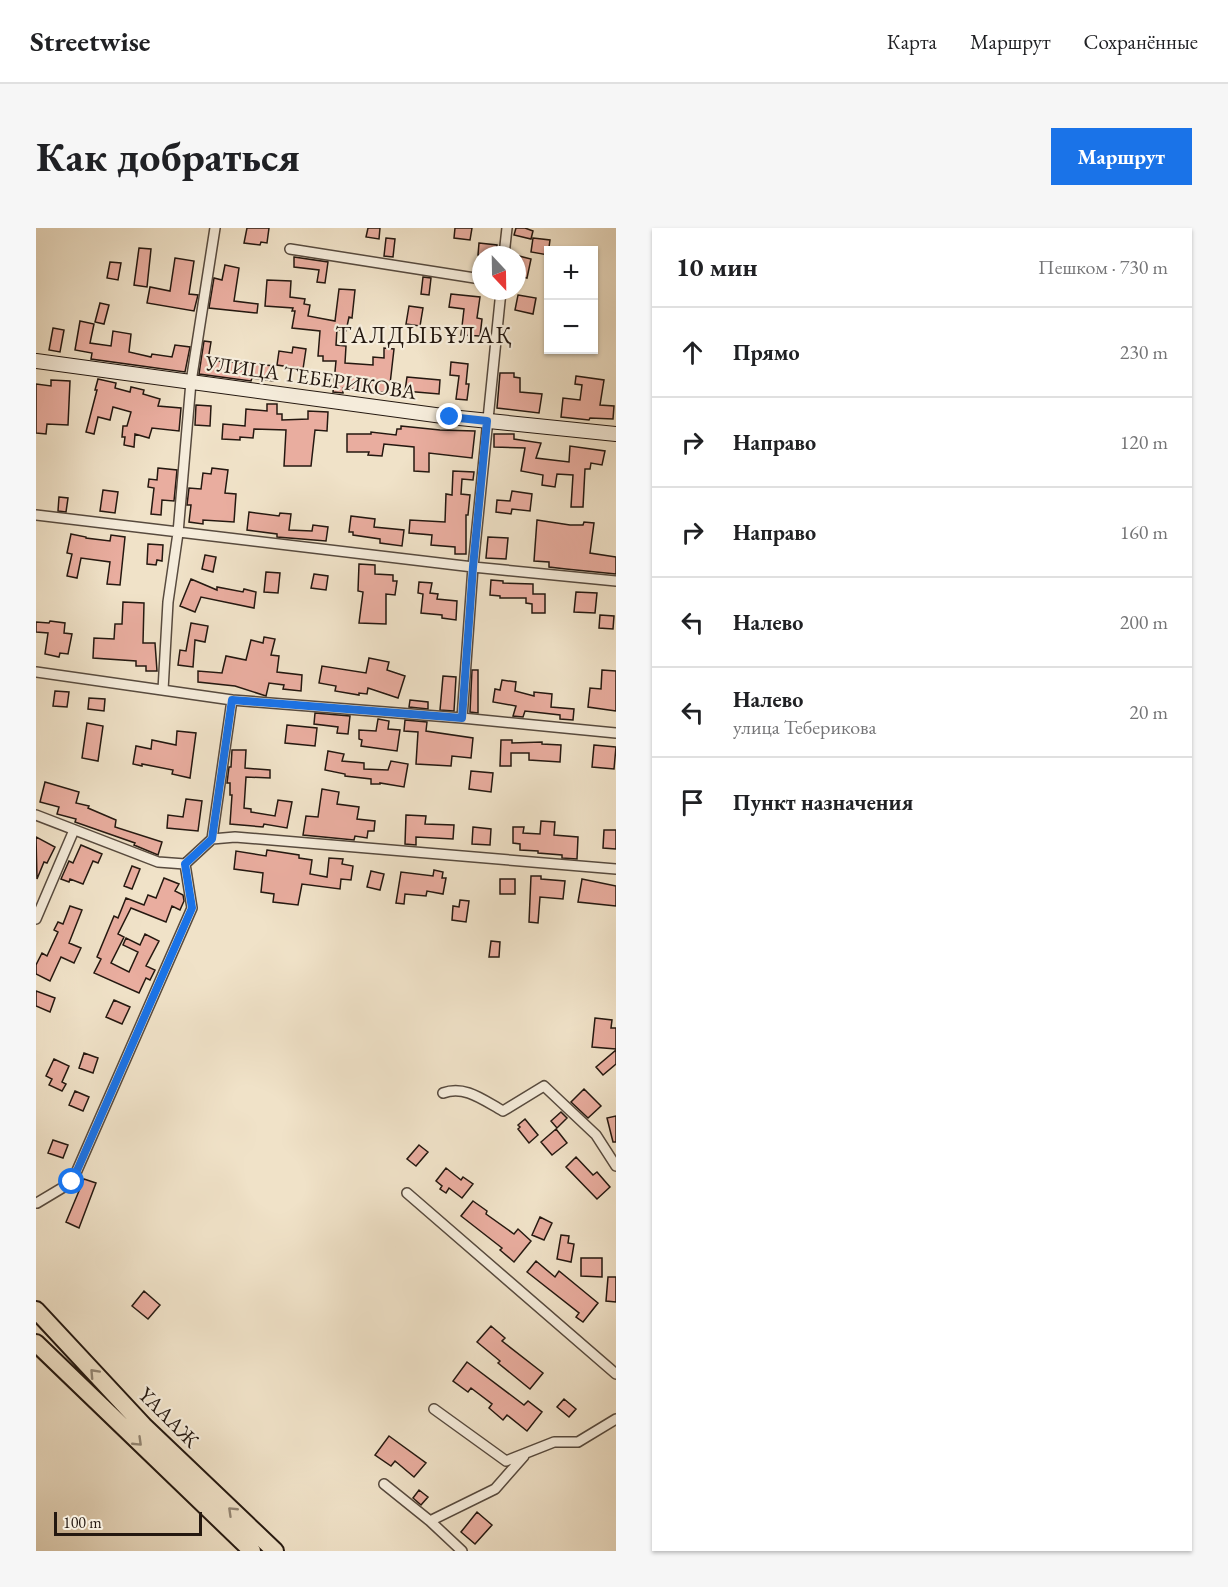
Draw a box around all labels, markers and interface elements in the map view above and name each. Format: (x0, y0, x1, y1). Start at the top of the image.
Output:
text: Streetwise (30, 23, 150, 59)
text: Карта (887, 28, 937, 55)
text: Маршрут (970, 28, 1051, 55)
text: Сохранённые (1084, 28, 1198, 55)
button: Маршрут (1051, 128, 1192, 185)
text: Как добраться (36, 129, 300, 184)
north arrow (472, 246, 526, 300)
map controls (544, 246, 598, 354)
button: + (544, 246, 598, 300)
text: 10 мин (676, 250, 757, 284)
text: Пешком · 730 m (1038, 254, 1168, 280)
button: − (544, 300, 598, 354)
district label: ТАЛДЫБҰЛАҚ (335, 319, 513, 350)
icon: ahead (676, 336, 709, 369)
text: Прямо (733, 338, 800, 367)
text: 230 m (1120, 339, 1168, 365)
street label: УЛИЦА ТЕБЕРИКОВА (203, 349, 419, 405)
route end (436, 403, 462, 429)
icon: right (676, 426, 709, 459)
text: Направо (733, 428, 816, 457)
text: 120 m (1120, 429, 1168, 455)
icon: right (676, 516, 709, 549)
text: Направо (733, 518, 816, 547)
text: 160 m (1120, 519, 1168, 545)
icon: left (676, 606, 709, 639)
text: Налево (733, 608, 803, 637)
text: 200 m (1120, 609, 1168, 635)
text: Налево (733, 685, 803, 714)
icon: left (676, 696, 709, 729)
text: 20 m (1129, 699, 1168, 725)
text: улица Теберикова (733, 714, 877, 740)
icon: arrive (676, 786, 709, 819)
text: Пункт назначения (733, 788, 913, 817)
route start (58, 1168, 84, 1194)
one-way arrow (91, 1369, 102, 1380)
street label: ҮАААЖ (133, 1381, 205, 1453)
one-way arrow (131, 1434, 142, 1445)
one-way arrow (229, 1507, 240, 1518)
scale bar (54, 1509, 202, 1536)
text: 100 m (63, 1512, 102, 1533)

